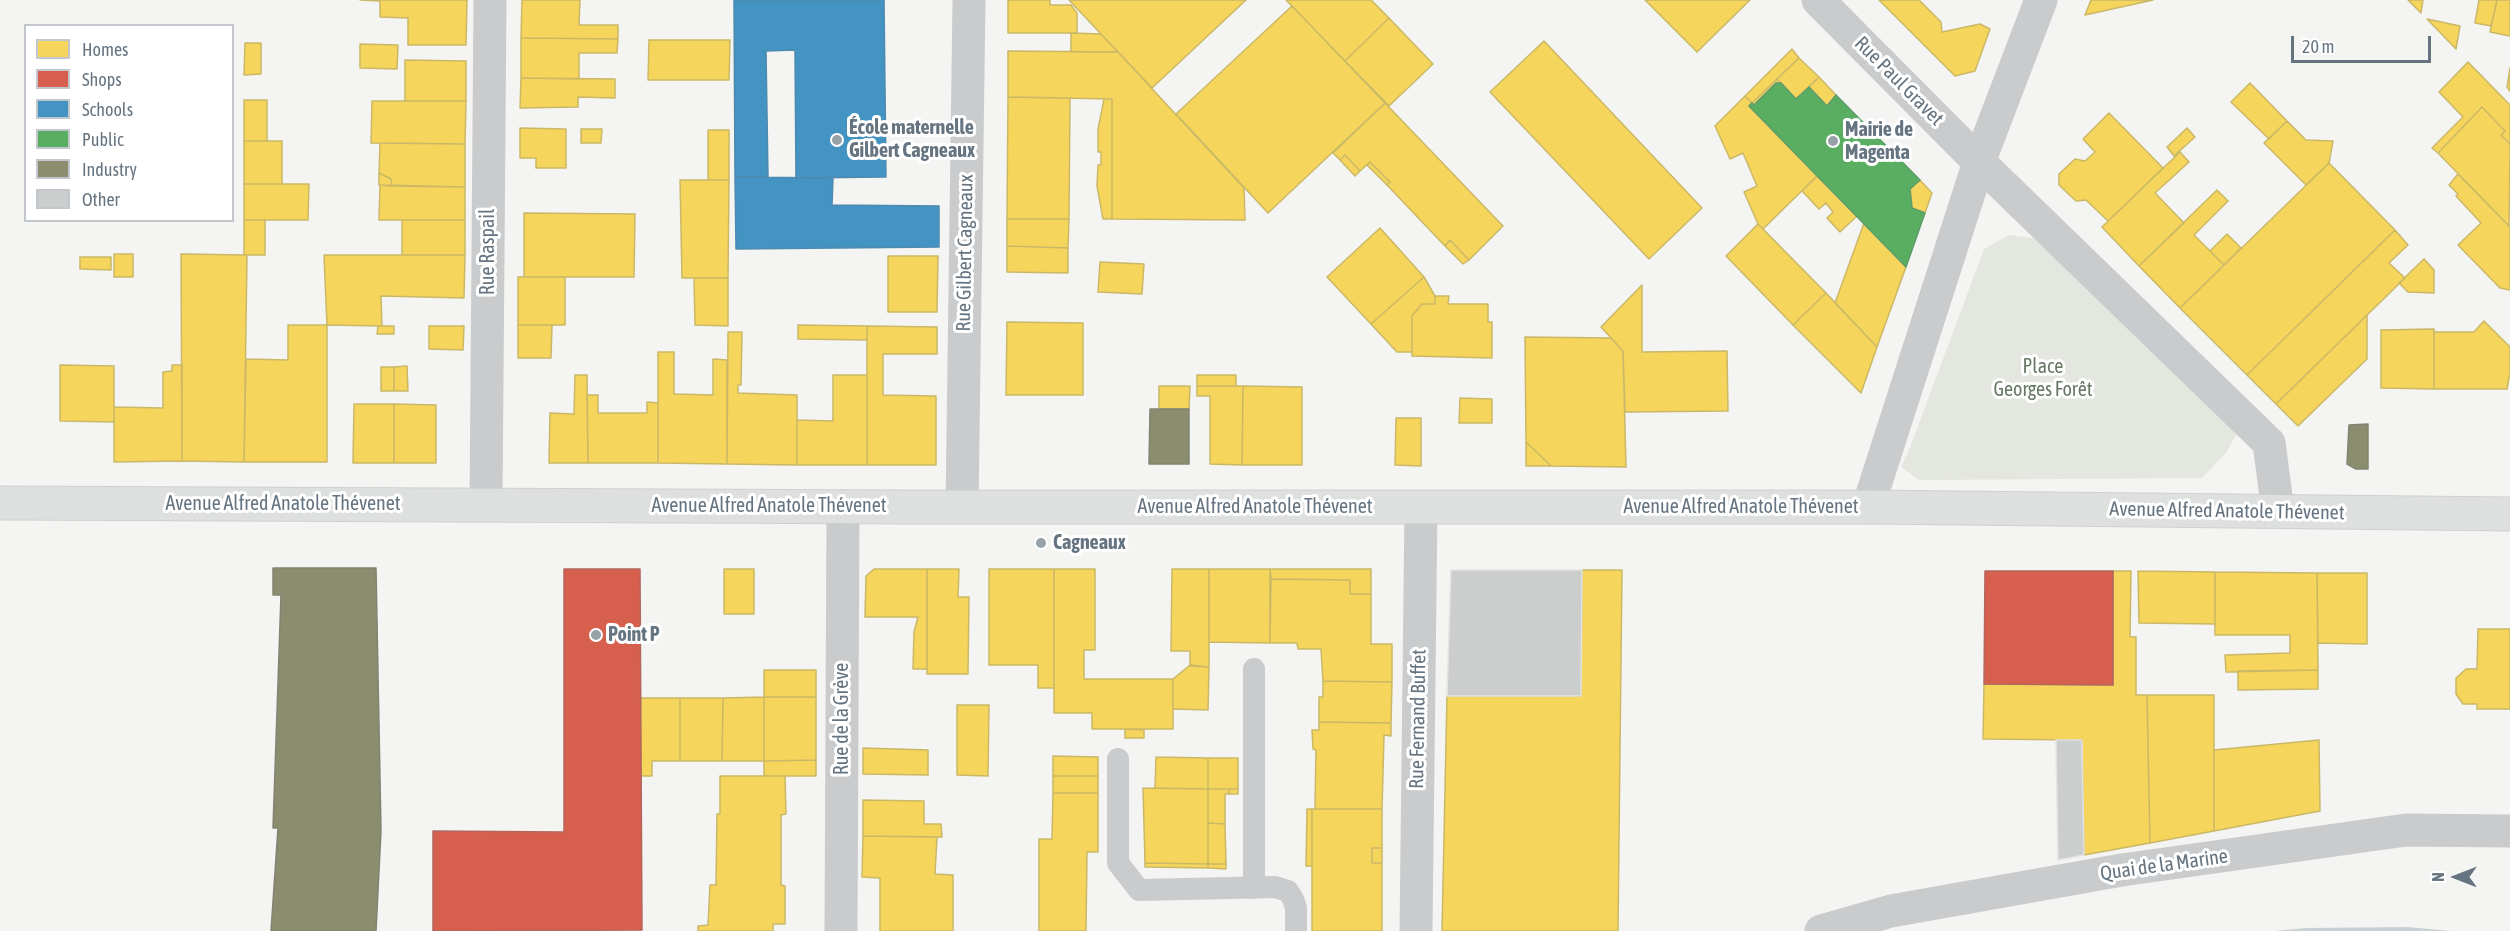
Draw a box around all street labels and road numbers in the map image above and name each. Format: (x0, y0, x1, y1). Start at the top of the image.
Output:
street label: Rue Paul Gravet (1849, 31, 1949, 131)
street label: Rue Gilbert Cagneaux (952, 174, 978, 332)
street label: Rue Raspail (476, 209, 500, 295)
street label: Avenue Alfred Anatole Thévenet (165, 492, 401, 516)
street label: Avenue Alfred Anatole Thévenet (651, 494, 887, 518)
street label: Avenue Alfred Anatole Thévenet (1137, 495, 1373, 519)
street label: Avenue Alfred Anatole Thévenet (1623, 495, 1859, 519)
street label: Avenue Alfred Anatole Thévenet (2109, 497, 2345, 525)
street label: Rue Fernand Buffet (1405, 649, 1431, 789)
street label: Rue de la Grève (830, 663, 854, 775)
street label: Quai de la Marine (2099, 844, 2229, 886)

